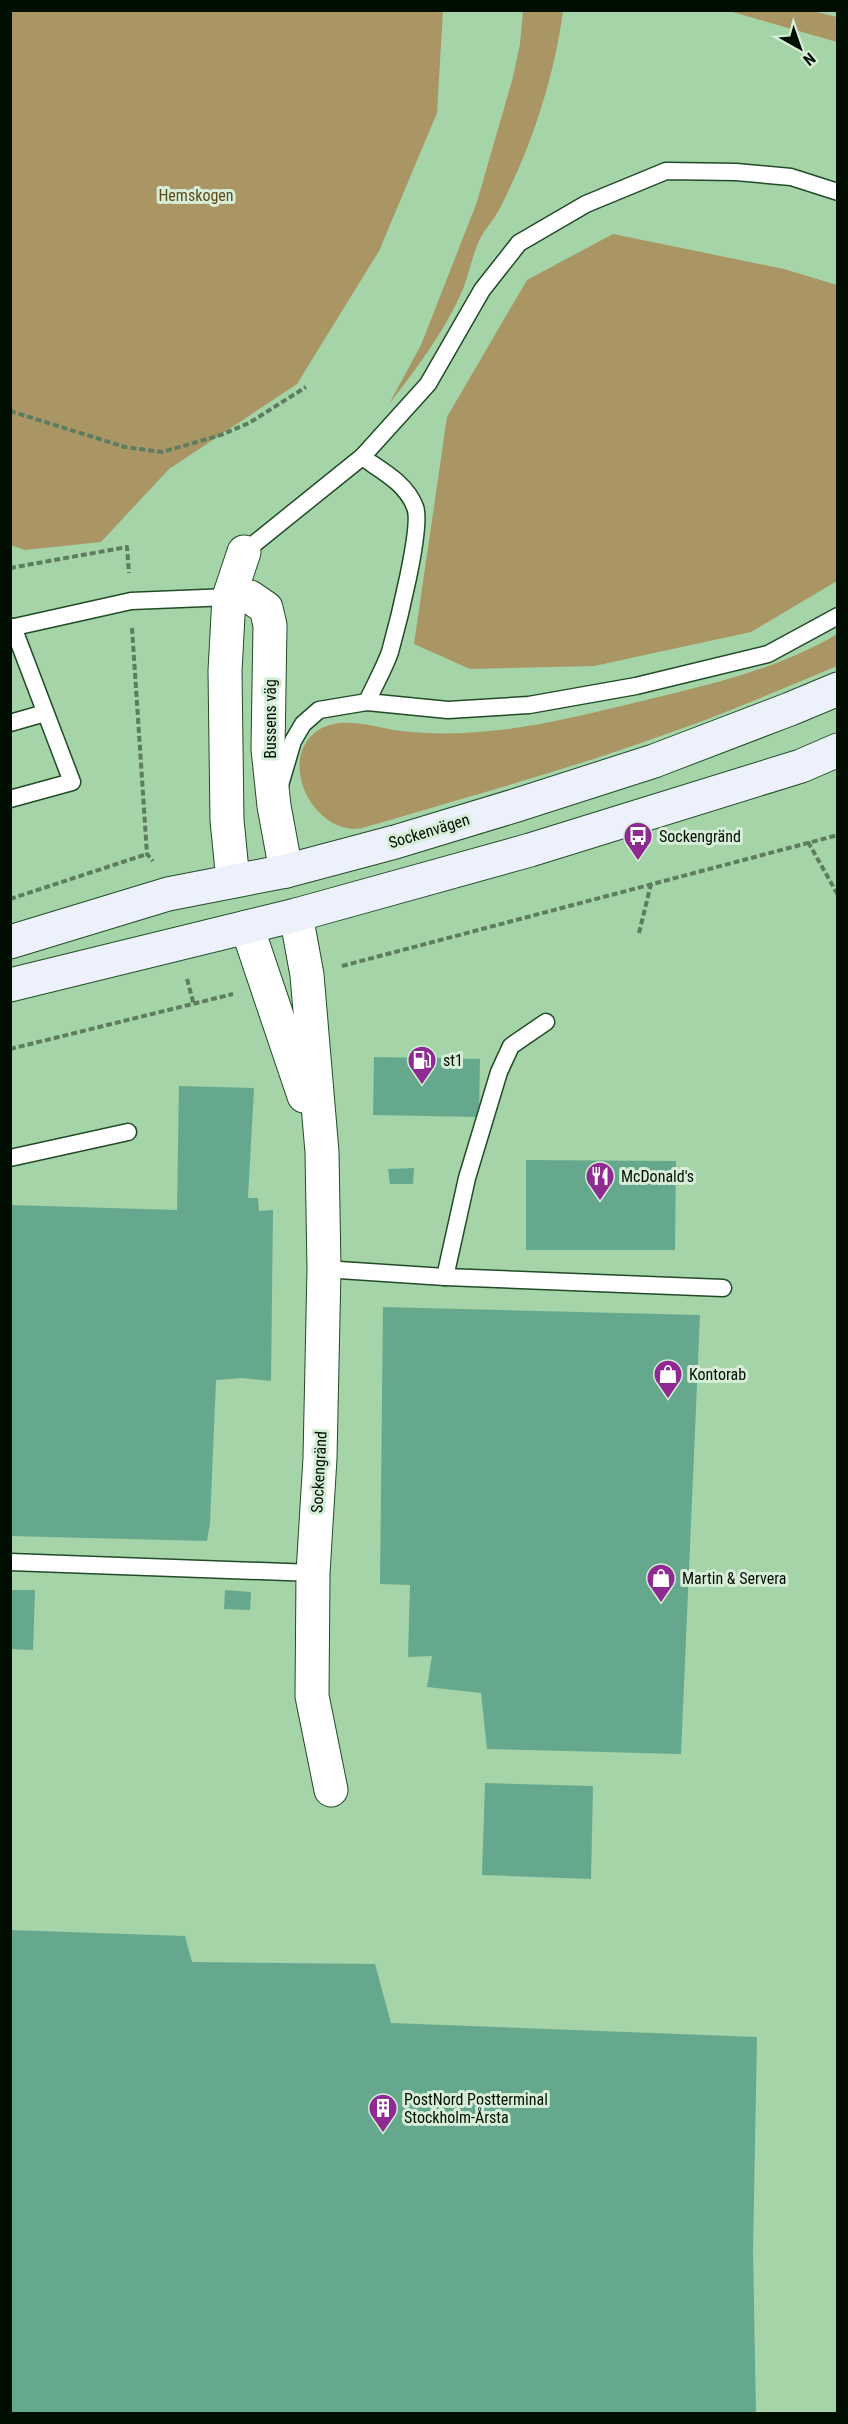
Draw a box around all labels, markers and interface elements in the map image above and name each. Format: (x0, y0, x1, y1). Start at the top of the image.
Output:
north arrow (770, 18, 830, 78)
text: N (799, 49, 819, 70)
park label: Hemskogen (158, 186, 234, 205)
street label: Bussens väg (261, 679, 280, 759)
street label: Sockenvägen (386, 810, 472, 852)
bus stop icon: Sockengränd (622, 820, 654, 862)
place label: Sockengränd (659, 827, 741, 846)
fuel station icon: st1 (406, 1044, 438, 1086)
place label: st1 (443, 1051, 463, 1070)
restaurant icon: McDonald's (584, 1160, 616, 1202)
place label: McDonald's (621, 1167, 694, 1186)
shop icon: Kontorab (652, 1358, 684, 1400)
place label: Kontorab (689, 1365, 746, 1384)
street label: Sockengränd (307, 1431, 331, 1513)
shop icon: Martin & Servera (645, 1562, 677, 1604)
place label: Martin & Servera (682, 1569, 787, 1588)
place label: PostNord Postterminal Stockholm-Årsta (404, 2090, 548, 2127)
building icon: PostNord Postterminal Stockholm-Årsta (367, 2092, 399, 2134)

